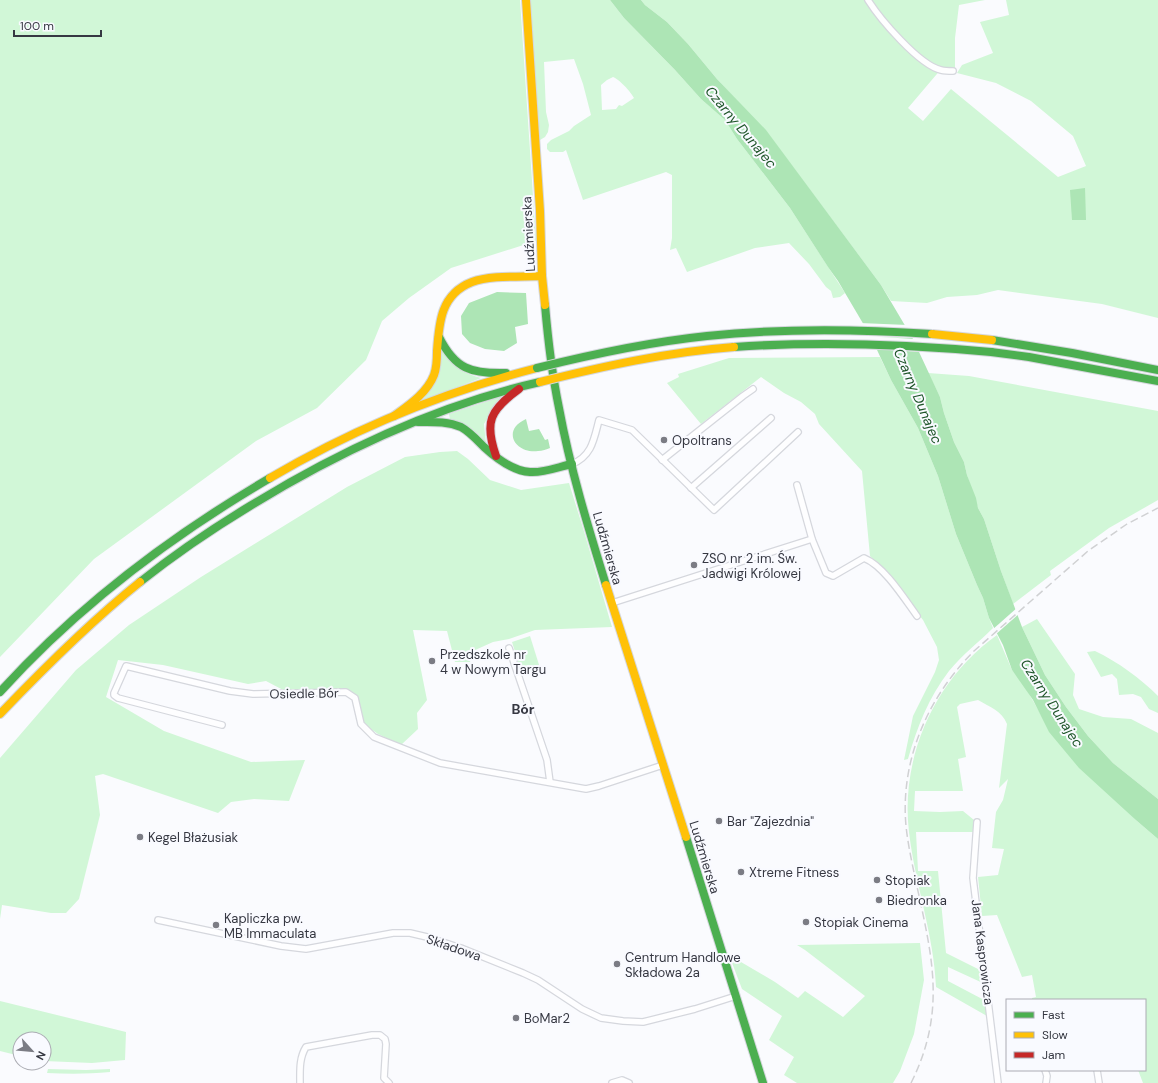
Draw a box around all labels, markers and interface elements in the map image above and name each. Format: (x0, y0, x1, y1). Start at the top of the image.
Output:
scale bar (14, 12, 101, 38)
text: 100 m (20, 18, 54, 34)
water label: Czarny Dunajec (701, 82, 781, 172)
street label: Ludźmierska (518, 196, 539, 272)
water label: Czarny Dunajec (890, 346, 946, 446)
place label: Opoltrans (672, 432, 732, 449)
marker: Opoltrans (659, 435, 669, 445)
street label: Ludźmierska (589, 510, 626, 587)
place label: ZSO nr 2 im. Św. Jadwigi Królowej (702, 550, 801, 582)
marker: ZSO nr 2 im. Św. Jadwigi Królowej (689, 560, 699, 570)
place label: Przedszkole nr 4 w Nowym Targu (440, 646, 546, 678)
water label: Czarny Dunajec (1017, 655, 1087, 751)
marker: Przedszkole nr 4 w Nowym Targu (427, 656, 437, 666)
street label: Osiedle Bór (269, 684, 339, 703)
district label: Bór (511, 700, 535, 718)
place label: Bar "Zajezdnia" (727, 813, 814, 830)
marker: Bar "Zajezdnia" (714, 816, 724, 826)
street label: Ludźmierska (685, 819, 724, 896)
place label: Kegel Błażusiak (148, 829, 239, 846)
marker: Kegel Błażusiak (135, 832, 145, 842)
place label: Xtreme Fitness (749, 864, 839, 881)
marker: Xtreme Fitness (736, 867, 746, 877)
place label: Stopiak (885, 872, 930, 889)
marker: Stopiak (872, 875, 882, 885)
place label: Biedronka (887, 892, 947, 909)
marker: Biedronka (874, 895, 884, 905)
street label: Jana Kasprowicza (968, 898, 997, 1006)
place label: Kapliczka pw. MB Immaculata (224, 910, 316, 942)
place label: Stopiak Cinema (814, 914, 908, 931)
marker: Stopiak Cinema (801, 917, 811, 927)
marker: Kapliczka pw. MB Immaculata (211, 920, 221, 930)
street label: Składowa (424, 930, 483, 965)
place label: Centrum Handlowe Składowa 2a (625, 949, 741, 981)
marker: Centrum Handlowe Składowa 2a (612, 959, 622, 969)
legend (1006, 999, 1146, 1071)
text: Fast (1042, 1007, 1065, 1023)
place label: BoMar2 (524, 1010, 570, 1027)
marker: BoMar2 (511, 1013, 521, 1023)
text: Slow (1042, 1027, 1068, 1043)
north arrow (12, 1031, 52, 1071)
text: Jam (1042, 1047, 1065, 1063)
text: N (33, 1049, 49, 1062)

